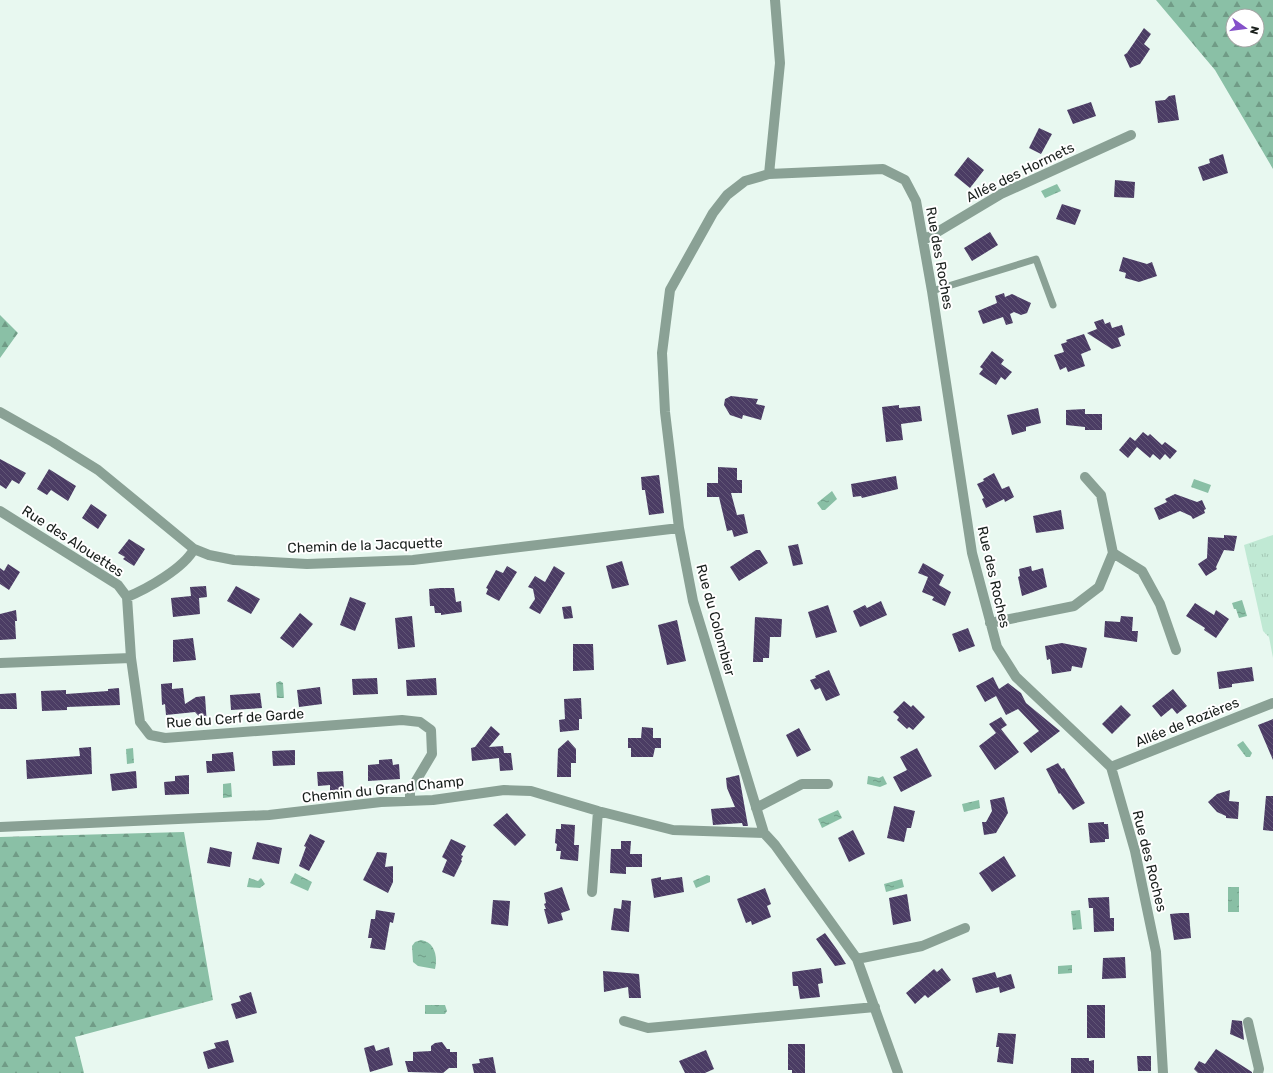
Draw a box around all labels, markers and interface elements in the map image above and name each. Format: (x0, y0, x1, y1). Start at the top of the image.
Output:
north arrow (1225, 8, 1265, 48)
text: N (1247, 25, 1261, 36)
street label: Allée des Hormets (963, 139, 1077, 206)
street label: Rue des Roches (922, 205, 957, 311)
street label: Rue des Alouettes (19, 502, 127, 581)
street label: Rue des Roches (974, 525, 1013, 630)
street label: Chemin de la Jacquette (287, 534, 443, 557)
street label: Rue du Colombier (692, 562, 739, 679)
street label: Allée de Rozières (1133, 694, 1242, 751)
street label: Rue du Cerf de Garde (165, 705, 305, 732)
street label: Chemin du Grand Champ (301, 773, 465, 806)
street label: Rue des Roches (1129, 809, 1170, 914)

